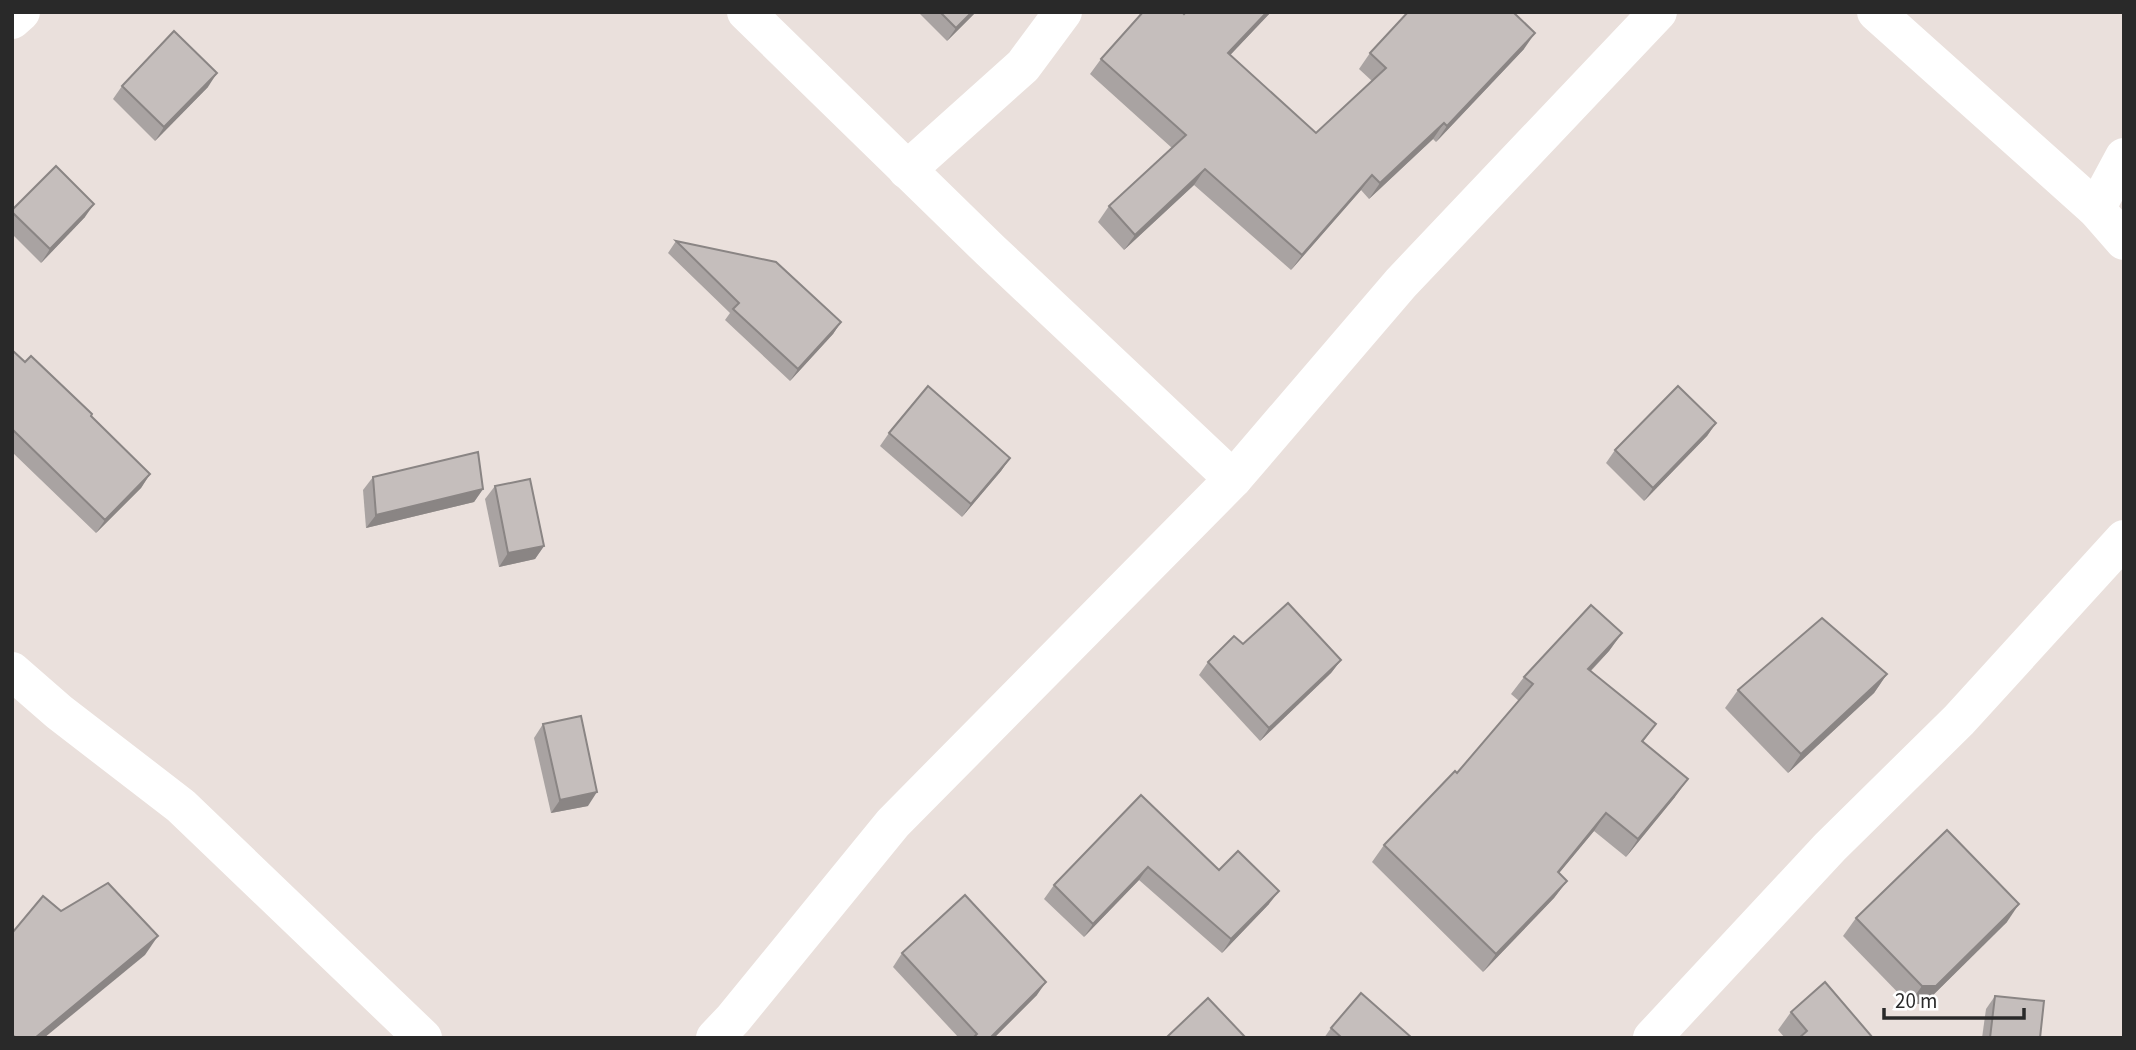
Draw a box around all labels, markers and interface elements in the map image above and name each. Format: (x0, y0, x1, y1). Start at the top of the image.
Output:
scale bar (1884, 976, 2024, 1020)
text: 20 m (1895, 986, 1937, 1016)

